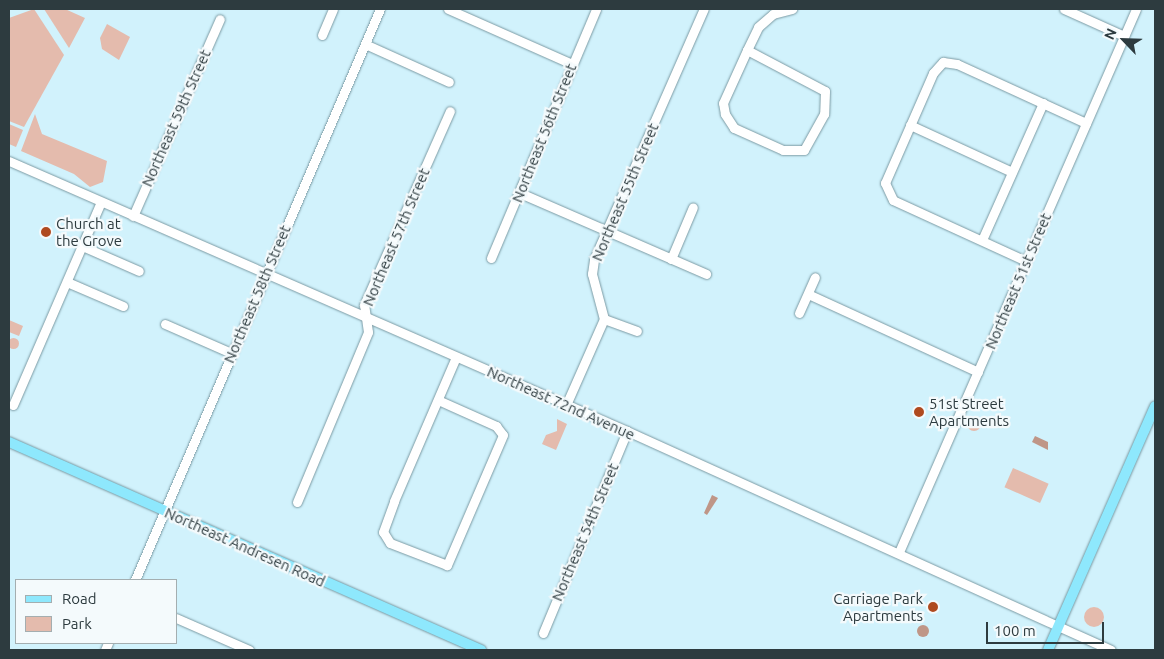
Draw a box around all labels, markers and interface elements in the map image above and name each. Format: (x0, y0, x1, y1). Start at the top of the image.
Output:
north arrow (1099, 15, 1149, 65)
text: N (1101, 26, 1120, 42)
street label: Northeast 59th Street (138, 47, 214, 189)
street label: Northeast 56th Street (508, 61, 580, 205)
street label: Northeast 55th Street (588, 120, 662, 264)
street label: Northeast 57th Street (359, 165, 433, 309)
street label: Northeast 51st Street (981, 210, 1055, 352)
place label: Church at the Grove (56, 214, 122, 249)
street label: Northeast 58th Street (220, 222, 294, 366)
marker: Church at the Grove (40, 226, 52, 238)
street label: Northeast 72nd Avenue (484, 362, 638, 444)
place label: 51st Street Apartments (929, 394, 1009, 429)
marker: 51st Street Apartments (913, 406, 925, 418)
street label: Northeast 54th Street (548, 460, 622, 604)
street label: Northeast Andresen Road (162, 503, 328, 591)
legend (15, 579, 178, 644)
place label: Carriage Park Apartments (833, 589, 923, 624)
text: Road (62, 590, 97, 607)
marker: Carriage Park Apartments (927, 601, 939, 613)
scale bar (989, 612, 1106, 644)
text: Park (62, 615, 92, 632)
text: 100 m (994, 622, 1036, 639)

